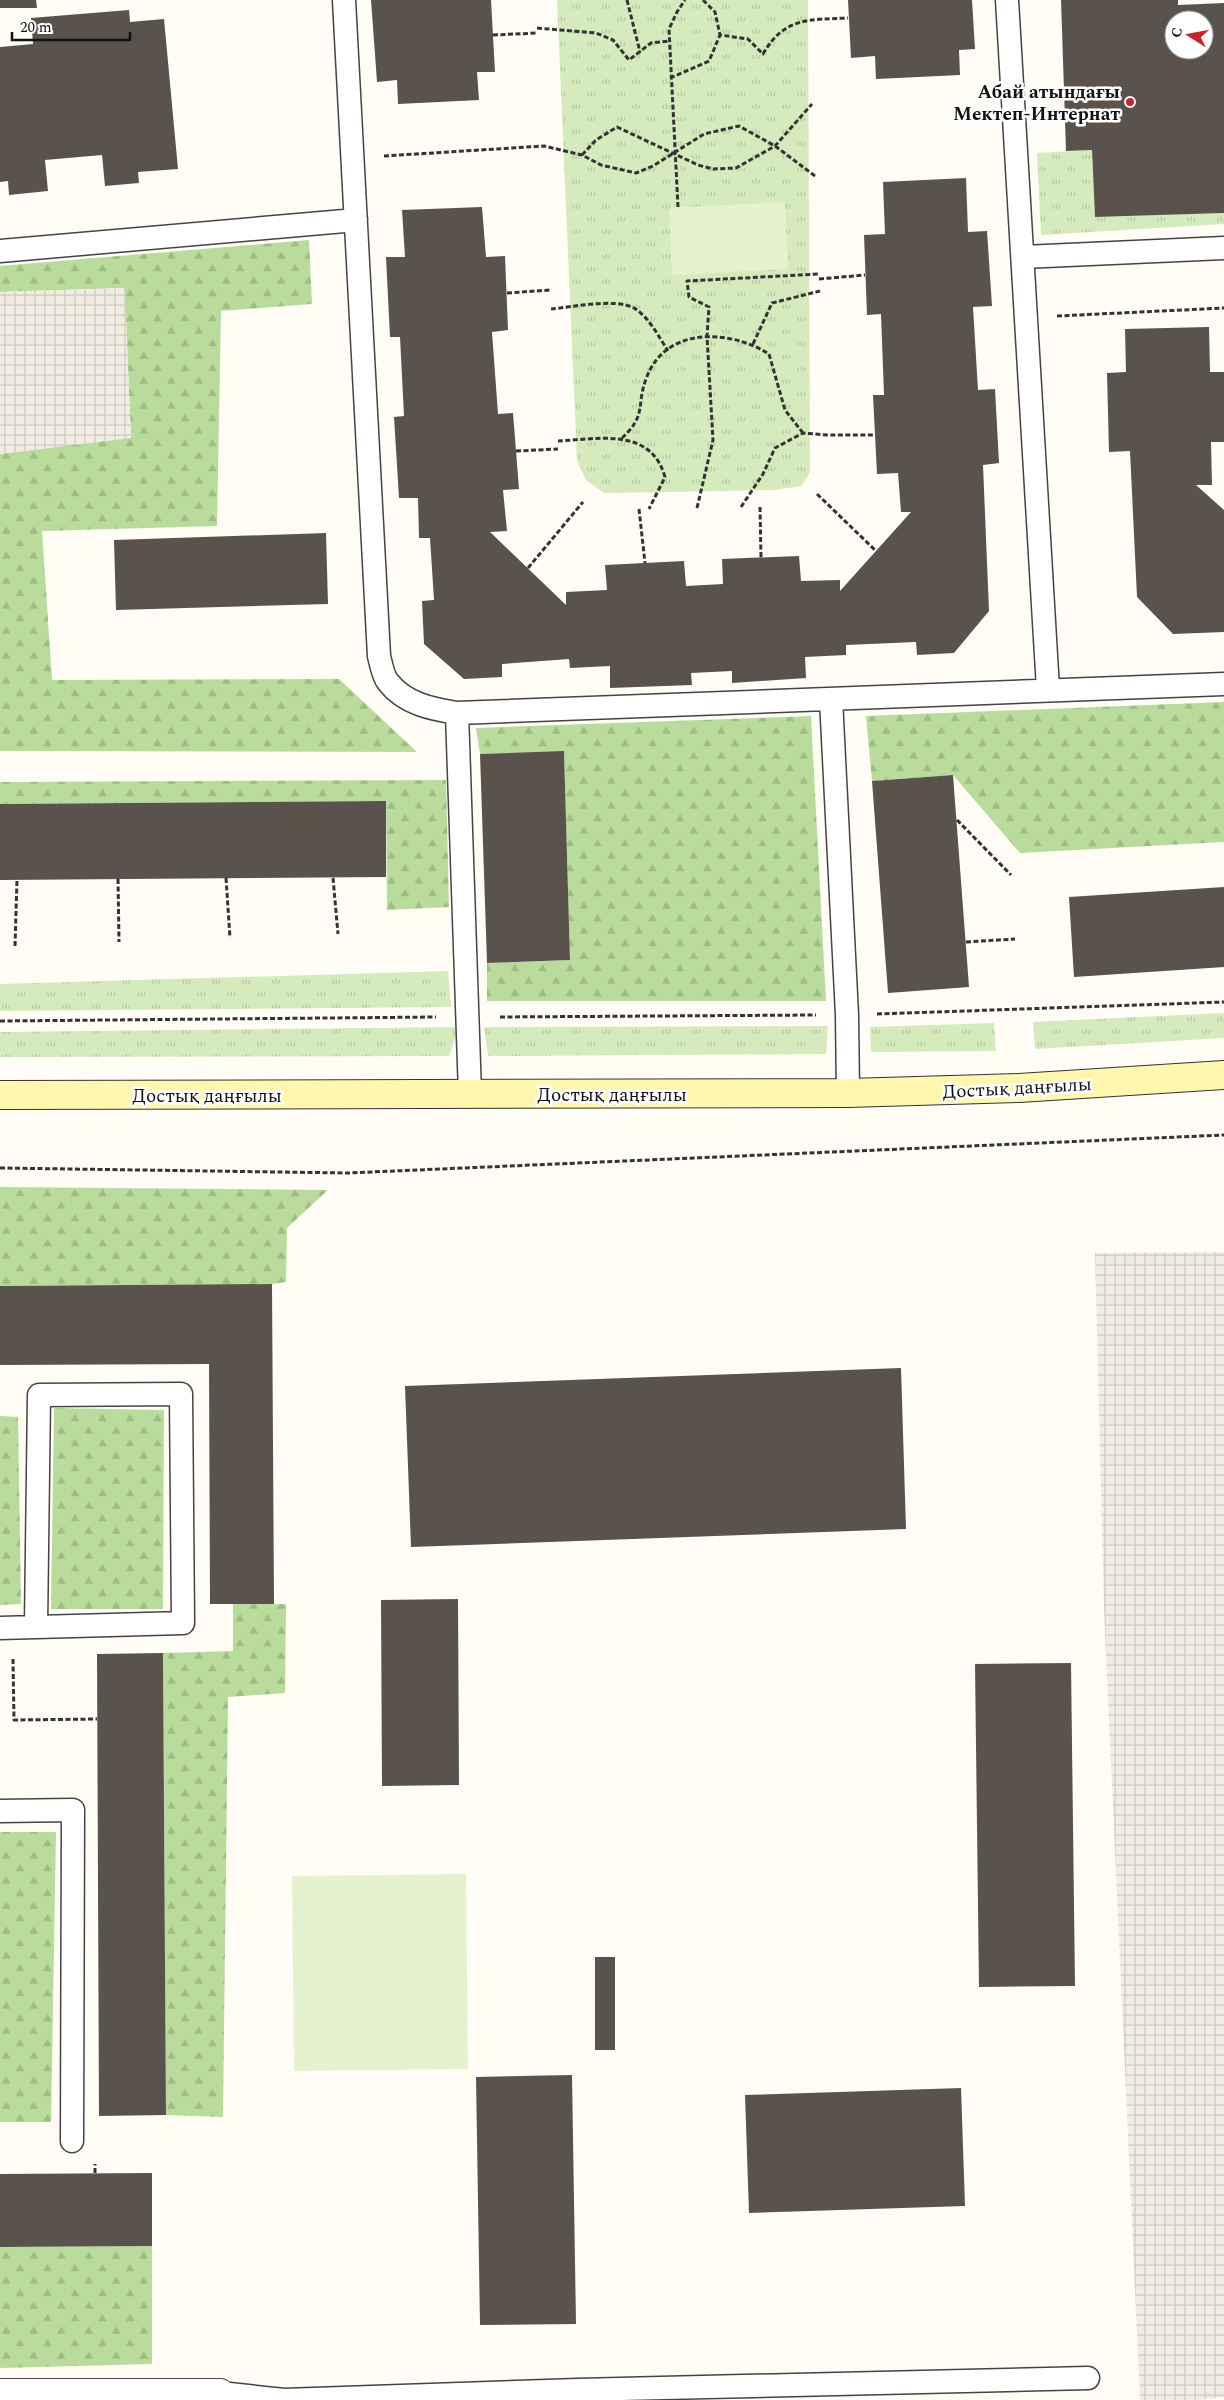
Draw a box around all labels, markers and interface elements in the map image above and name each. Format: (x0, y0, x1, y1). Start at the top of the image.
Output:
scale bar (12, 10, 130, 42)
north arrow (1164, 10, 1214, 60)
text: 20 m (20, 16, 52, 39)
text: С (1165, 26, 1188, 40)
place label: Абай атындағы Мектеп-Интернат (953, 78, 1120, 129)
marker: Абай атындағы Мектеп-Интернат (1124, 96, 1136, 108)
street label: Достық даңғылы (942, 1070, 1092, 1107)
street label: Достық даңғылы (537, 1081, 687, 1110)
street label: Достық даңғылы (132, 1082, 282, 1111)

